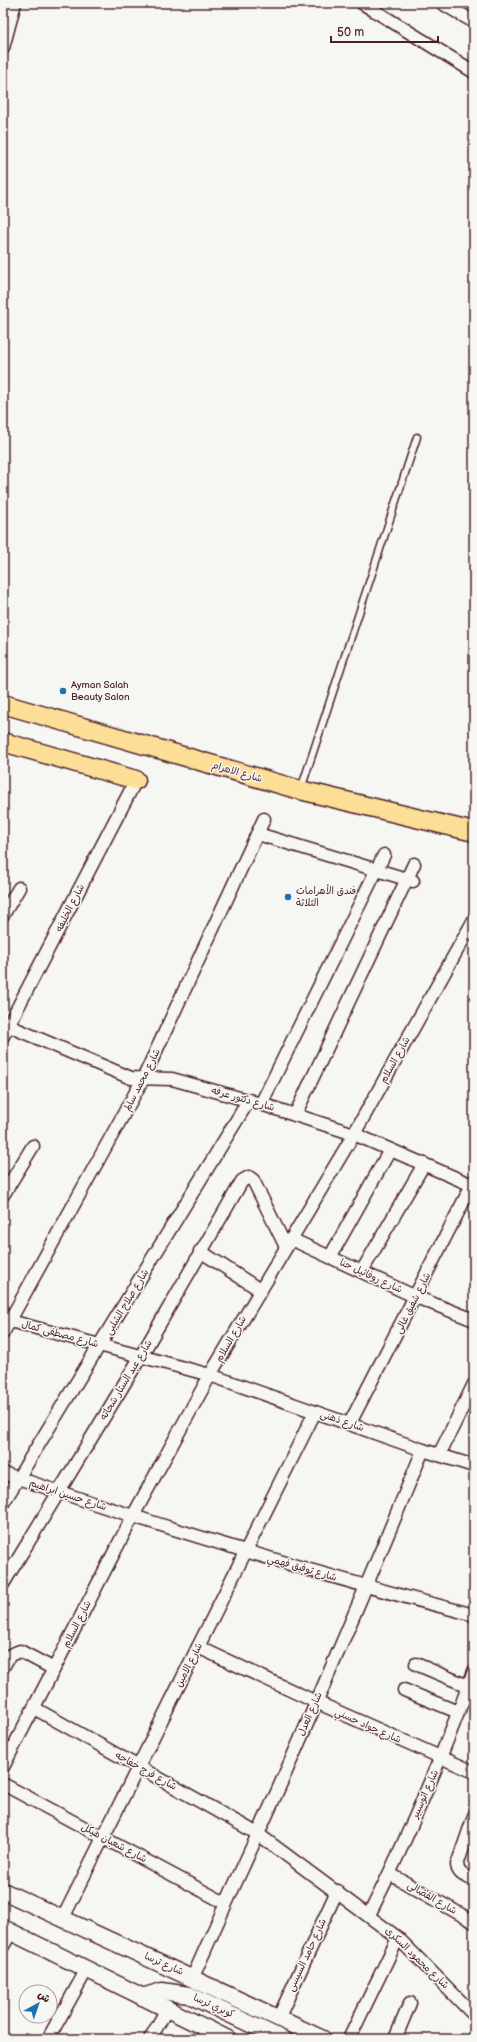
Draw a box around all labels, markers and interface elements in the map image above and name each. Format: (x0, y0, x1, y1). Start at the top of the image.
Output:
scale bar (331, 18, 438, 44)
text: 50 m (337, 25, 364, 40)
place label: Ayman Salah Beauty Salon (71, 679, 130, 703)
marker: Ayman Salah Beauty Salon (58, 686, 68, 696)
street label: شارع الاهرام (210, 759, 264, 787)
street label: شارع الخليفه (53, 882, 88, 934)
place label: فندق الأهرامات الثلاثة (296, 884, 356, 909)
marker: فندق الأهرامات الثلاثة (283, 892, 293, 902)
street label: شارع السلام (377, 1035, 414, 1086)
street label: شارع محمد سالم (121, 1047, 164, 1114)
street label: شارع دكتور عرفه (210, 1084, 276, 1115)
street label: شارع روفائيل حنا (337, 1256, 404, 1297)
street label: شارع صلاح الشلبى (103, 1267, 152, 1338)
street label: شارع شفيق غالى (392, 1270, 435, 1336)
street label: شارع السلام (213, 1314, 250, 1365)
street label: شارع مصطفى كمال (20, 1318, 100, 1351)
street label: شارع عبد الستار شحاته (97, 1337, 156, 1423)
street label: شارع ذهنى (318, 1408, 366, 1435)
street label: شارع حسين ابراهيم (27, 1477, 109, 1514)
street label: شارع توفيق فهمي (265, 1552, 338, 1587)
street label: شارع السلام (60, 1598, 95, 1650)
street label: شارع الامين (173, 1641, 206, 1690)
street label: شارع العدل (295, 1690, 326, 1738)
street label: شارع جواد حسني (332, 1706, 403, 1749)
street label: شارع فرج خفاجه (113, 1749, 179, 1794)
street label: شارع اتوسبير (409, 1768, 442, 1821)
street label: شارع شعبان هيكل (79, 1821, 149, 1866)
street label: شارع القضالى (405, 1879, 459, 1918)
street label: شارع حامد السيسى (285, 1917, 330, 1994)
street label: شارع محمود السكرى (382, 1925, 451, 1992)
street label: شارع ترسا (142, 1950, 186, 1979)
north arrow (18, 1984, 58, 2024)
text: ش (35, 1988, 53, 2006)
street label: كوبري ترسا (191, 1992, 236, 2022)

